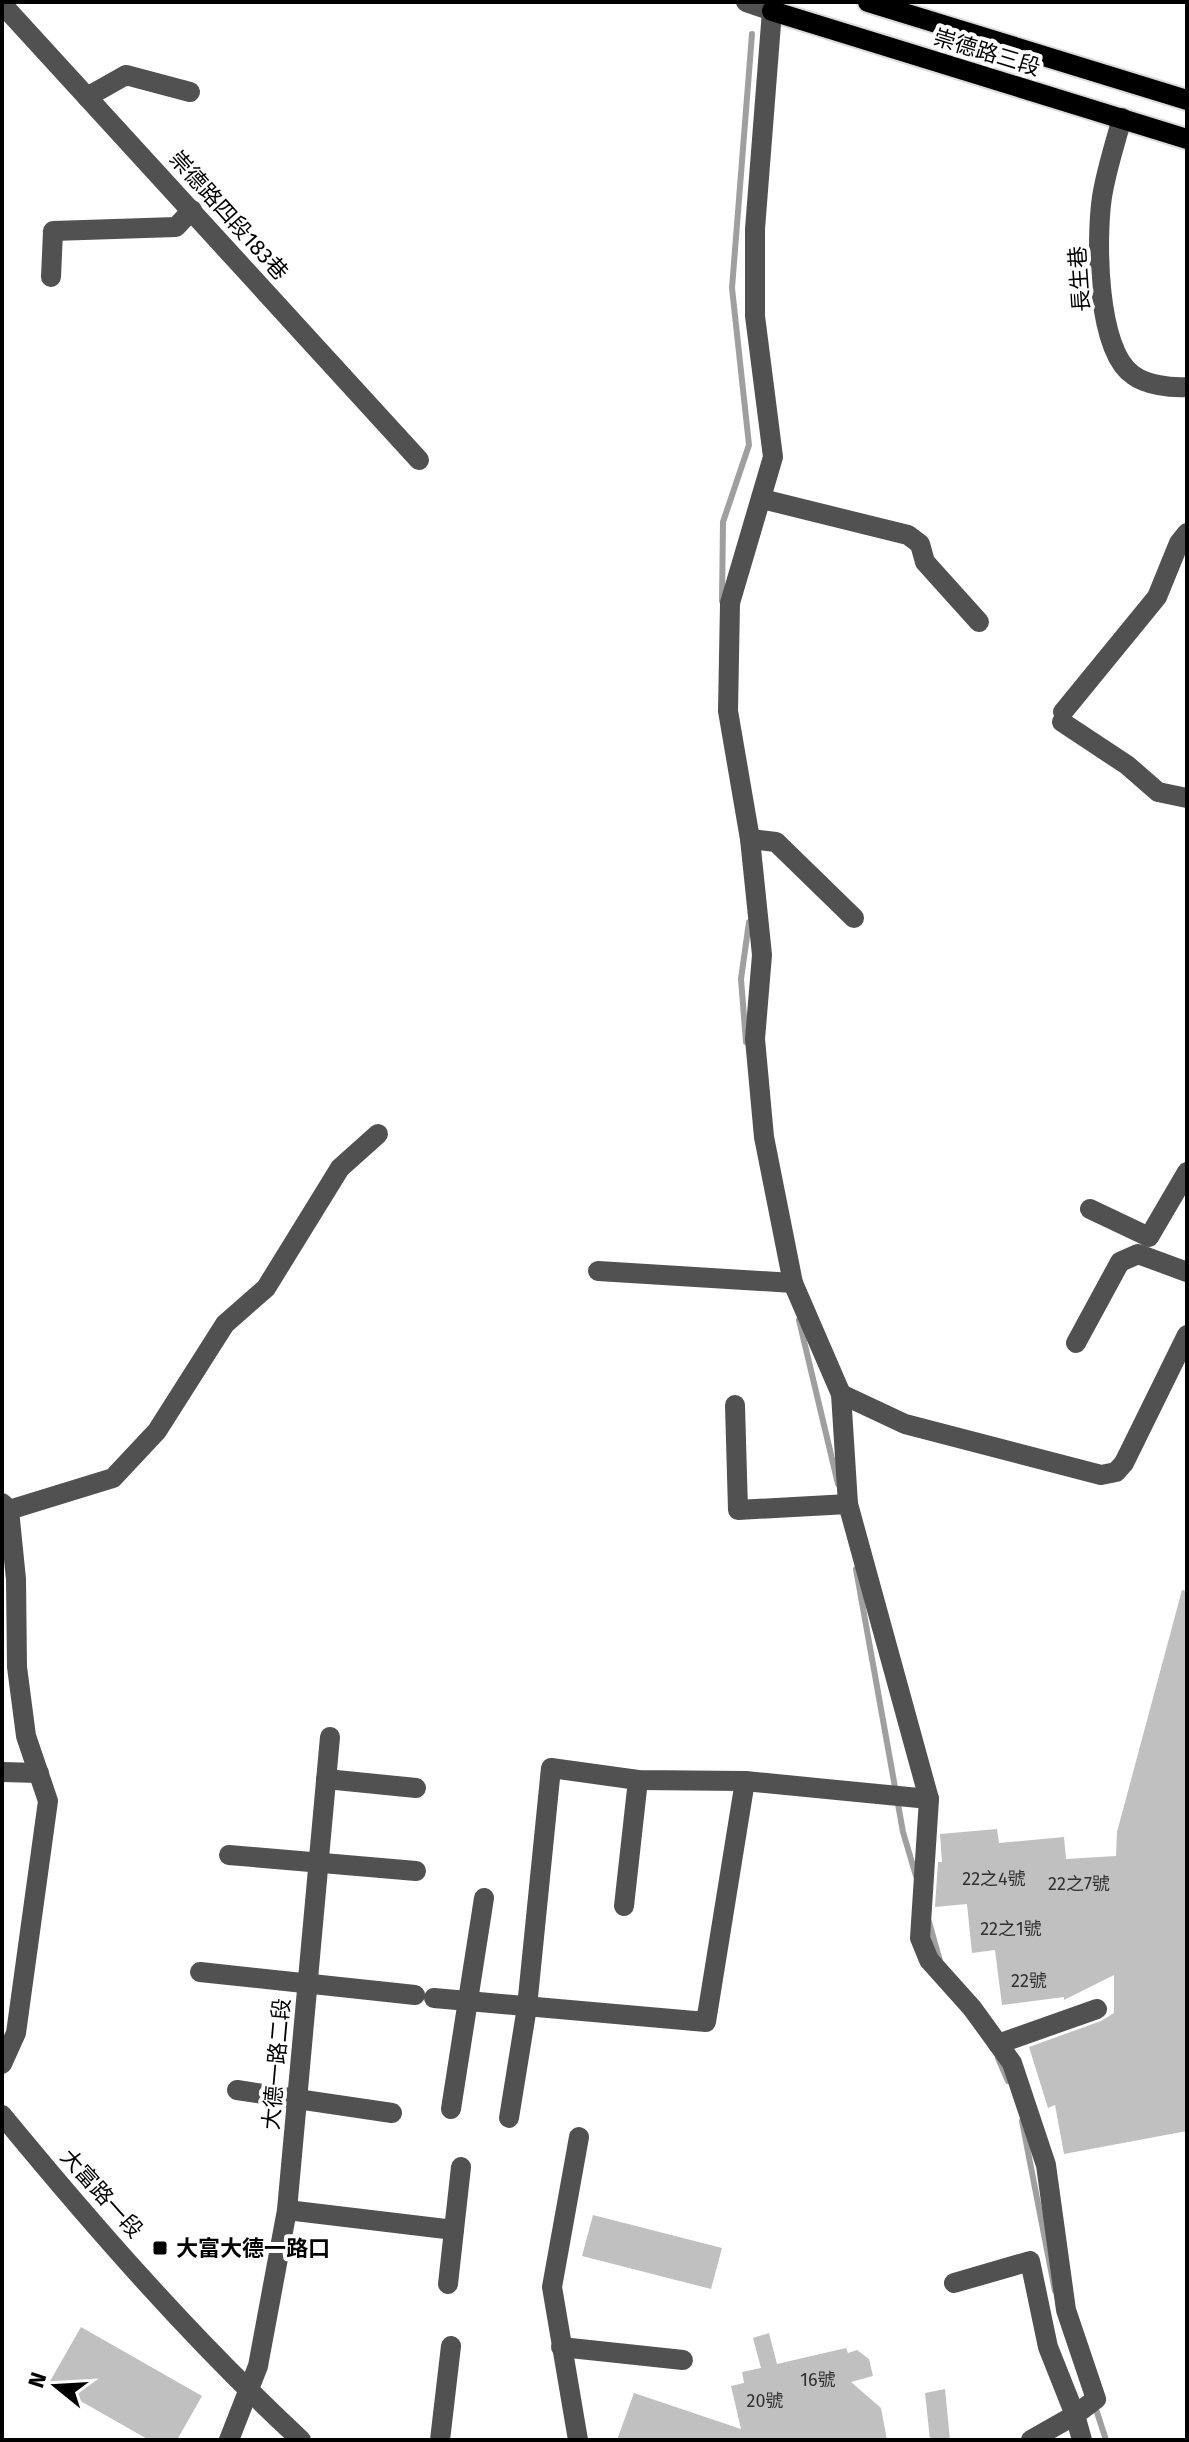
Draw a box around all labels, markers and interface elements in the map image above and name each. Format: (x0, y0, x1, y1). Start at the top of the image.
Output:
street label: 崇德路三段 (930, 23, 1043, 81)
street label: 崇德路四段183巷 (164, 145, 294, 286)
street label: 長生巷 (1064, 245, 1095, 313)
house number: 22之4號 (962, 1868, 1026, 1890)
house number: 22之7號 (1048, 1873, 1110, 1895)
house number: 22之1號 (980, 1918, 1042, 1940)
house number: 22號 (1011, 1970, 1047, 1992)
street label: 大德一路二段 (257, 1997, 296, 2131)
street label: 大富路一段 (55, 2143, 148, 2243)
place label: 大富大德一路口 (176, 2235, 330, 2262)
marker: 大富大德一路口 (151, 2239, 169, 2257)
north arrow (16, 2346, 96, 2426)
text: N (22, 2369, 53, 2391)
house number: 16號 (800, 2369, 836, 2391)
house number: 20號 (747, 2390, 783, 2412)

